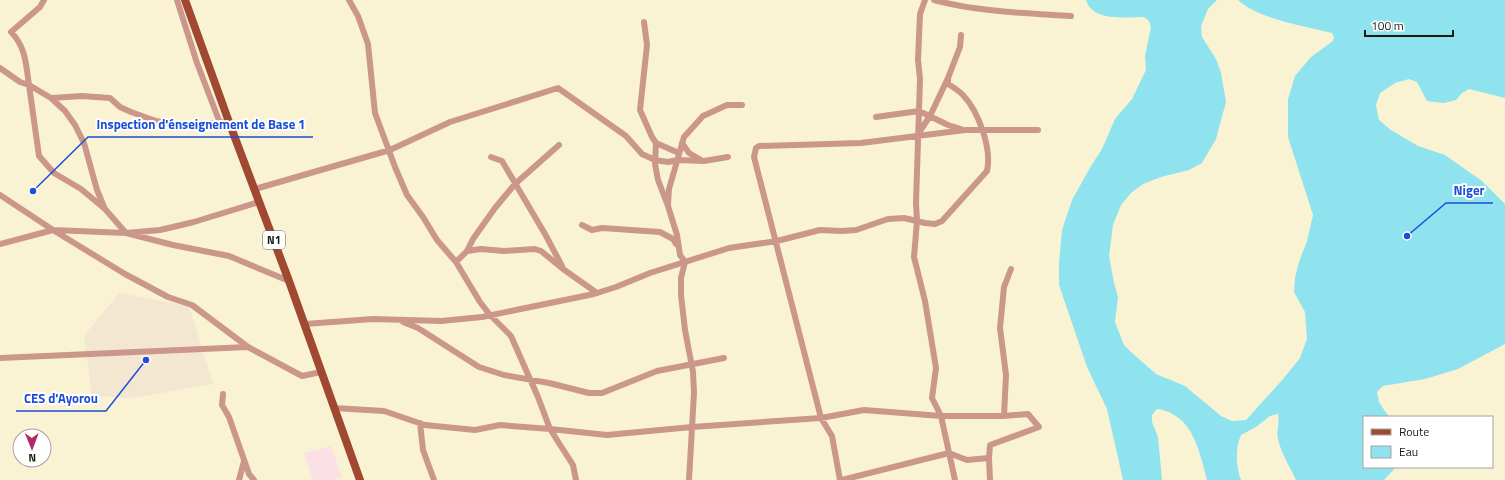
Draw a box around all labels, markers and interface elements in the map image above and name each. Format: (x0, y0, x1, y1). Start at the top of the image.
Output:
scale bar (1365, 12, 1453, 38)
text: 100 m (1371, 16, 1404, 35)
callout: Inspection d'énseignement de Base 1 (88, 112, 313, 137)
text: Inspection d'énseignement de Base 1 (97, 114, 305, 134)
callout: Niger (1446, 178, 1493, 203)
text: Niger (1454, 180, 1485, 200)
road number: N1 (263, 231, 285, 249)
callout: CES d'Ayorou (16, 386, 106, 411)
text: CES d'Ayorou (24, 388, 98, 408)
legend (1363, 416, 1493, 468)
text: Route (1399, 422, 1429, 441)
north arrow (12, 428, 52, 468)
text: Eau (1399, 442, 1418, 461)
text: N (28, 450, 36, 466)

